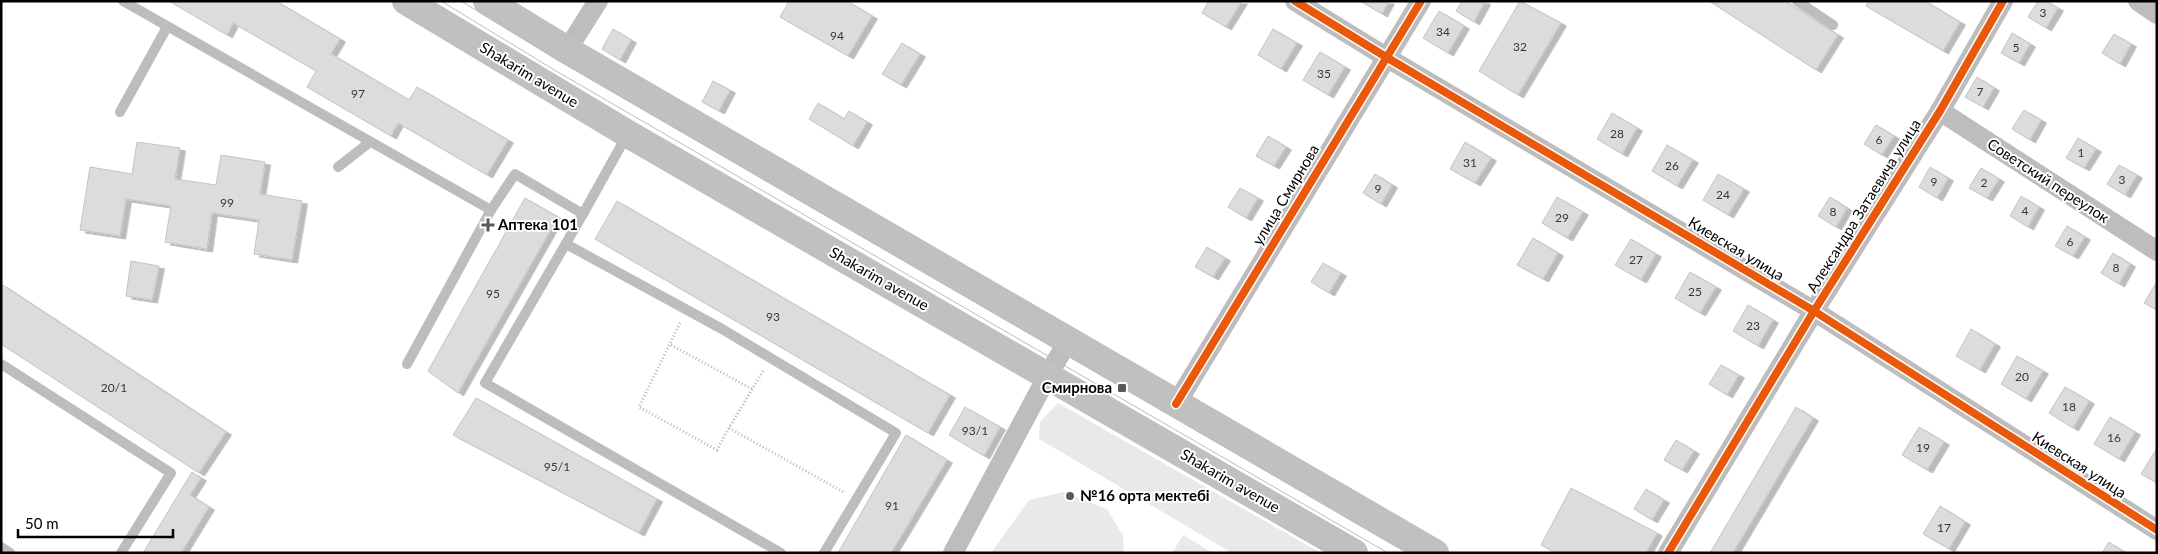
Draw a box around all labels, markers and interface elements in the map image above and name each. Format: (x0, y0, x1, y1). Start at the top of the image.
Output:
house number: 3 (2040, 5, 2047, 20)
house number: 34 (1436, 24, 1450, 39)
house number: 94 (830, 28, 844, 43)
street label: Shakarim avenue (477, 38, 582, 111)
house number: 32 (1513, 39, 1527, 54)
house number: 5 (2013, 40, 2020, 55)
house number: 35 (1317, 66, 1331, 81)
house number: 7 (1977, 84, 1984, 99)
house number: 97 (351, 86, 365, 101)
street label: Александра Затаевича улица (1802, 115, 1924, 296)
house number: 28 (1610, 126, 1624, 141)
house number: 6 (1876, 132, 1883, 147)
street label: Советский переулок (1984, 134, 2113, 226)
street label: улица Смирнова (1248, 141, 1322, 248)
house number: 1 (2078, 145, 2085, 160)
house number: 31 (1463, 155, 1477, 170)
house number: 26 (1665, 158, 1679, 173)
house number: 3 (2119, 172, 2126, 187)
house number: 9 (1931, 174, 1938, 189)
house number: 2 (1981, 175, 1988, 190)
house number: 9 (1375, 181, 1382, 196)
house number: 24 (1716, 187, 1730, 202)
house number: 99 (220, 195, 234, 210)
house number: 4 (2022, 203, 2029, 218)
house number: 8 (1830, 204, 1837, 219)
house number: 29 (1555, 210, 1569, 225)
street label: Киевская улица (1685, 212, 1788, 284)
place label: Аптека 101 (497, 215, 578, 233)
marker: Аптека 101 (482, 219, 494, 231)
house number: 6 (2067, 234, 2074, 249)
street label: Shakarim avenue (827, 242, 932, 314)
house number: 27 (1629, 252, 1643, 267)
house number: 8 (2113, 260, 2120, 275)
house number: 25 (1688, 284, 1702, 299)
house number: 95 (486, 286, 500, 301)
house number: 93 (766, 309, 780, 324)
house number: 23 (1746, 318, 1760, 333)
house number: 20 (2015, 369, 2029, 384)
place label: Смирнова (1042, 378, 1112, 396)
house number: 20/1 (101, 380, 127, 395)
marker: Смирнова (1116, 382, 1128, 394)
house number: 18 (2062, 399, 2076, 414)
house number: 93/1 (962, 423, 988, 438)
street label: Киевская улица (2029, 427, 2130, 501)
house number: 16 (2107, 430, 2121, 445)
house number: 19 (1916, 440, 1930, 455)
street label: Shakarim avenue (1178, 444, 1283, 516)
house number: 95/1 (544, 459, 570, 474)
place label: №16 орта мектебі (1080, 486, 1210, 504)
marker: №16 орта мектебі (1064, 490, 1076, 502)
house number: 91 (885, 498, 899, 513)
scale bar (18, 506, 172, 538)
text: 50 m (25, 514, 59, 532)
house number: 17 (1937, 520, 1951, 535)

